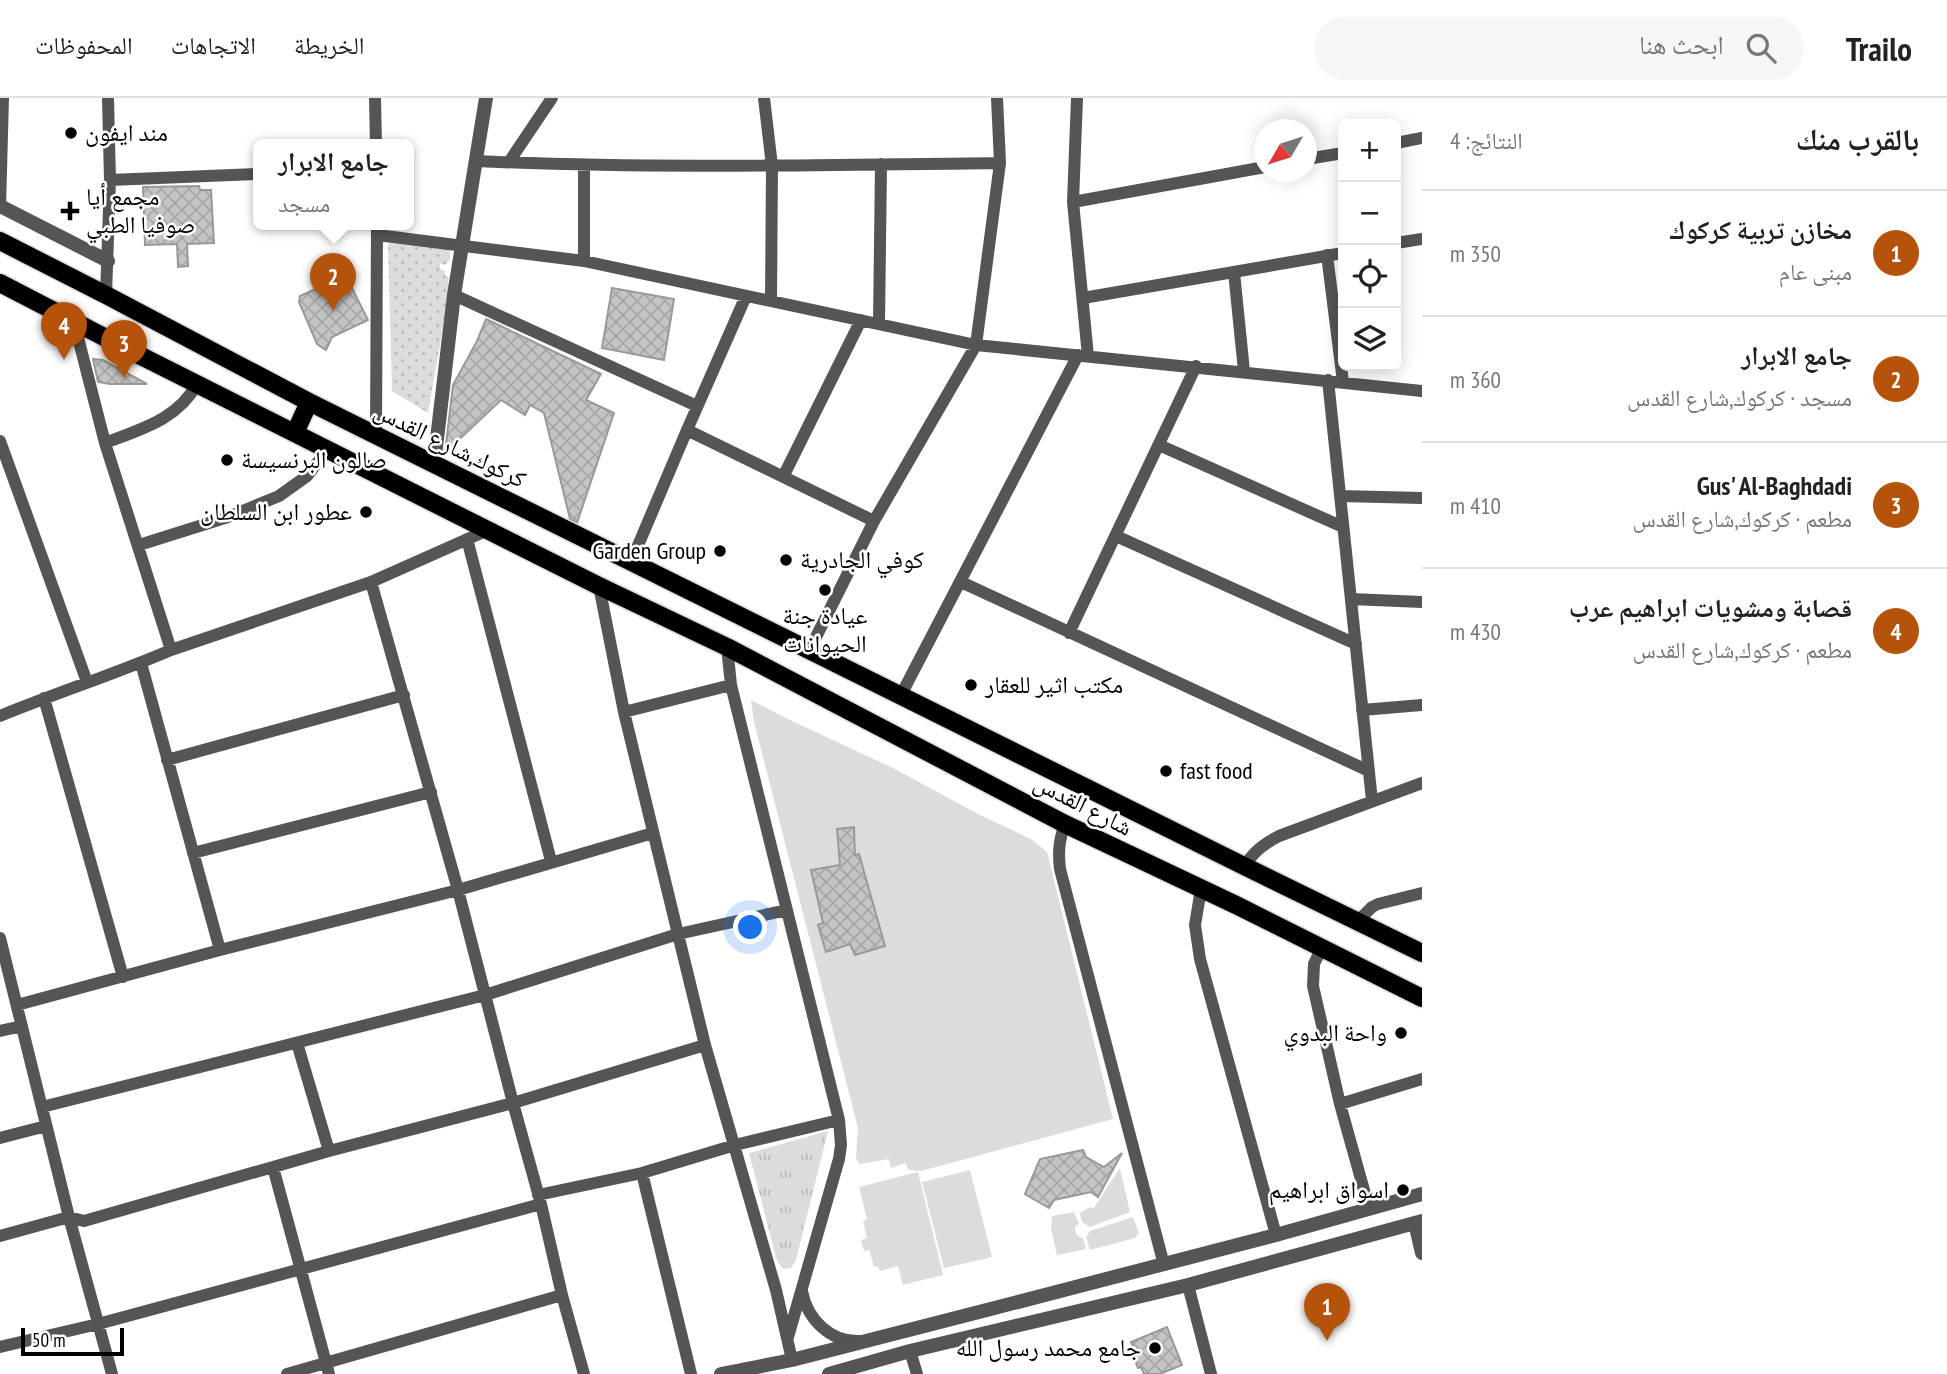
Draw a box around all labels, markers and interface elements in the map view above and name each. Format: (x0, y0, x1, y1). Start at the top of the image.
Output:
search box (1314, 17, 1804, 80)
text: Trailo (1846, 27, 1912, 70)
text: ابحث هنا (1639, 28, 1724, 61)
icon: search (1742, 29, 1780, 67)
text: المحفوظات (35, 30, 133, 61)
text: الاتجاهات (171, 30, 256, 61)
text: الخريطة (294, 30, 365, 61)
place label: مند ايفون (85, 117, 168, 148)
north arrow (1254, 119, 1317, 182)
map controls (1338, 119, 1401, 371)
button: + (1338, 119, 1401, 182)
text: بالقرب منك (1796, 119, 1919, 158)
marker: مند ايفون (63, 125, 79, 141)
text: النتائج: 4 (1450, 126, 1523, 155)
popup (253, 139, 414, 230)
text: جامع الابرار (278, 145, 389, 178)
place label: مجمع أيا صوفيا الطبي (86, 181, 195, 244)
button: − (1338, 182, 1401, 245)
text: مسجد (278, 189, 330, 218)
marker: مجمع أيا صوفيا الطبي (60, 201, 80, 221)
text: مخازن تربية كركوك (1669, 213, 1852, 246)
text: 350 m (1450, 239, 1501, 268)
text: 1 (1891, 239, 1902, 268)
button: locate (1338, 245, 1401, 308)
pin: 2 (310, 253, 356, 311)
text: مبنى عام (1779, 257, 1852, 286)
pin: 4 (41, 302, 87, 360)
button: layers (1338, 308, 1401, 371)
pin: 3 (101, 320, 147, 378)
text: جامع الابرار (1741, 339, 1852, 372)
text: 360 m (1450, 365, 1501, 394)
text: 2 (1891, 365, 1902, 394)
text: مسجد · كركوك,شارع القدس (1627, 383, 1852, 412)
street label: كركوك,شارع القدس (369, 394, 531, 495)
place label: صالون البرنسيسة (241, 444, 387, 475)
marker: صالون البرنسيسة (219, 452, 235, 468)
text: Gus' Al-Baghdadi (1697, 469, 1852, 502)
text: 410 m (1450, 491, 1501, 520)
text: 3 (1891, 491, 1902, 520)
place label: عطور ابن السلطان (200, 496, 352, 527)
marker: عطور ابن السلطان (358, 504, 374, 520)
text: مطعم · كركوك,شارع القدس (1632, 504, 1852, 533)
place label: Garden Group (592, 535, 706, 566)
marker: Garden Group (712, 543, 728, 559)
place label: كوفي الجادرية (800, 544, 924, 579)
marker: كوفي الجادرية (778, 552, 794, 568)
marker: عيادة جنة الحيوانات (817, 582, 833, 598)
text: قصابة ومشويات ابراهيم عرب (1569, 591, 1852, 624)
place label: عيادة جنة الحيوانات (783, 600, 867, 659)
text: 430 m (1450, 617, 1501, 646)
text: 4 (1891, 617, 1902, 646)
text: مطعم · كركوك,شارع القدس (1632, 635, 1852, 664)
place label: مكتب اثير للعقار (984, 669, 1123, 700)
marker: مكتب اثير للعقار (963, 677, 979, 693)
place label: fast food (1180, 755, 1253, 786)
marker: fast food (1158, 763, 1174, 779)
street label: شارع القدس (1029, 767, 1138, 843)
your location (733, 910, 767, 944)
place label: واحة البدوي (1284, 1017, 1387, 1052)
marker: واحة البدوي (1393, 1025, 1409, 1041)
place label: اسواق ابراهيم (1269, 1174, 1389, 1206)
marker: اسواق ابراهيم (1395, 1182, 1411, 1198)
pin: 1 (1304, 1283, 1350, 1341)
scale bar (21, 1325, 124, 1357)
text: 50 m (32, 1328, 66, 1352)
place label: جامع محمد رسول الله (956, 1332, 1141, 1363)
marker: جامع محمد رسول الله (1147, 1340, 1163, 1356)

